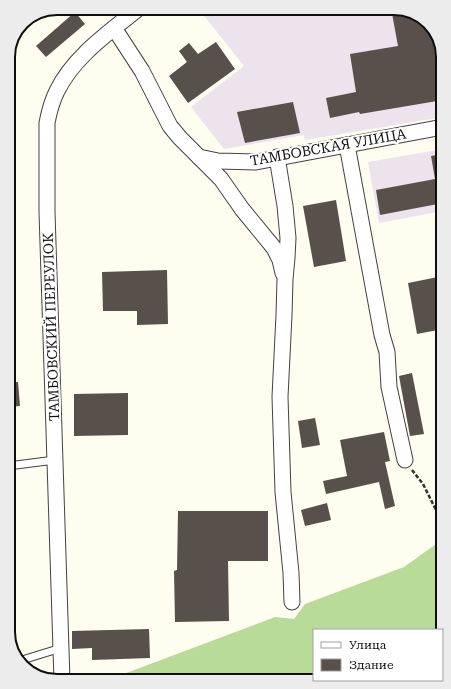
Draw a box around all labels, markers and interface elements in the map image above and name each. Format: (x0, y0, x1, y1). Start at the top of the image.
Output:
street label: ТАМБОВСКАЯ УЛИЦА (249, 125, 408, 169)
street label: ТАМБОВСКИЙ ПЕРЕУЛОК (40, 232, 62, 422)
legend (313, 629, 443, 681)
text: Улица (349, 638, 387, 652)
text: Здание (349, 658, 394, 672)

